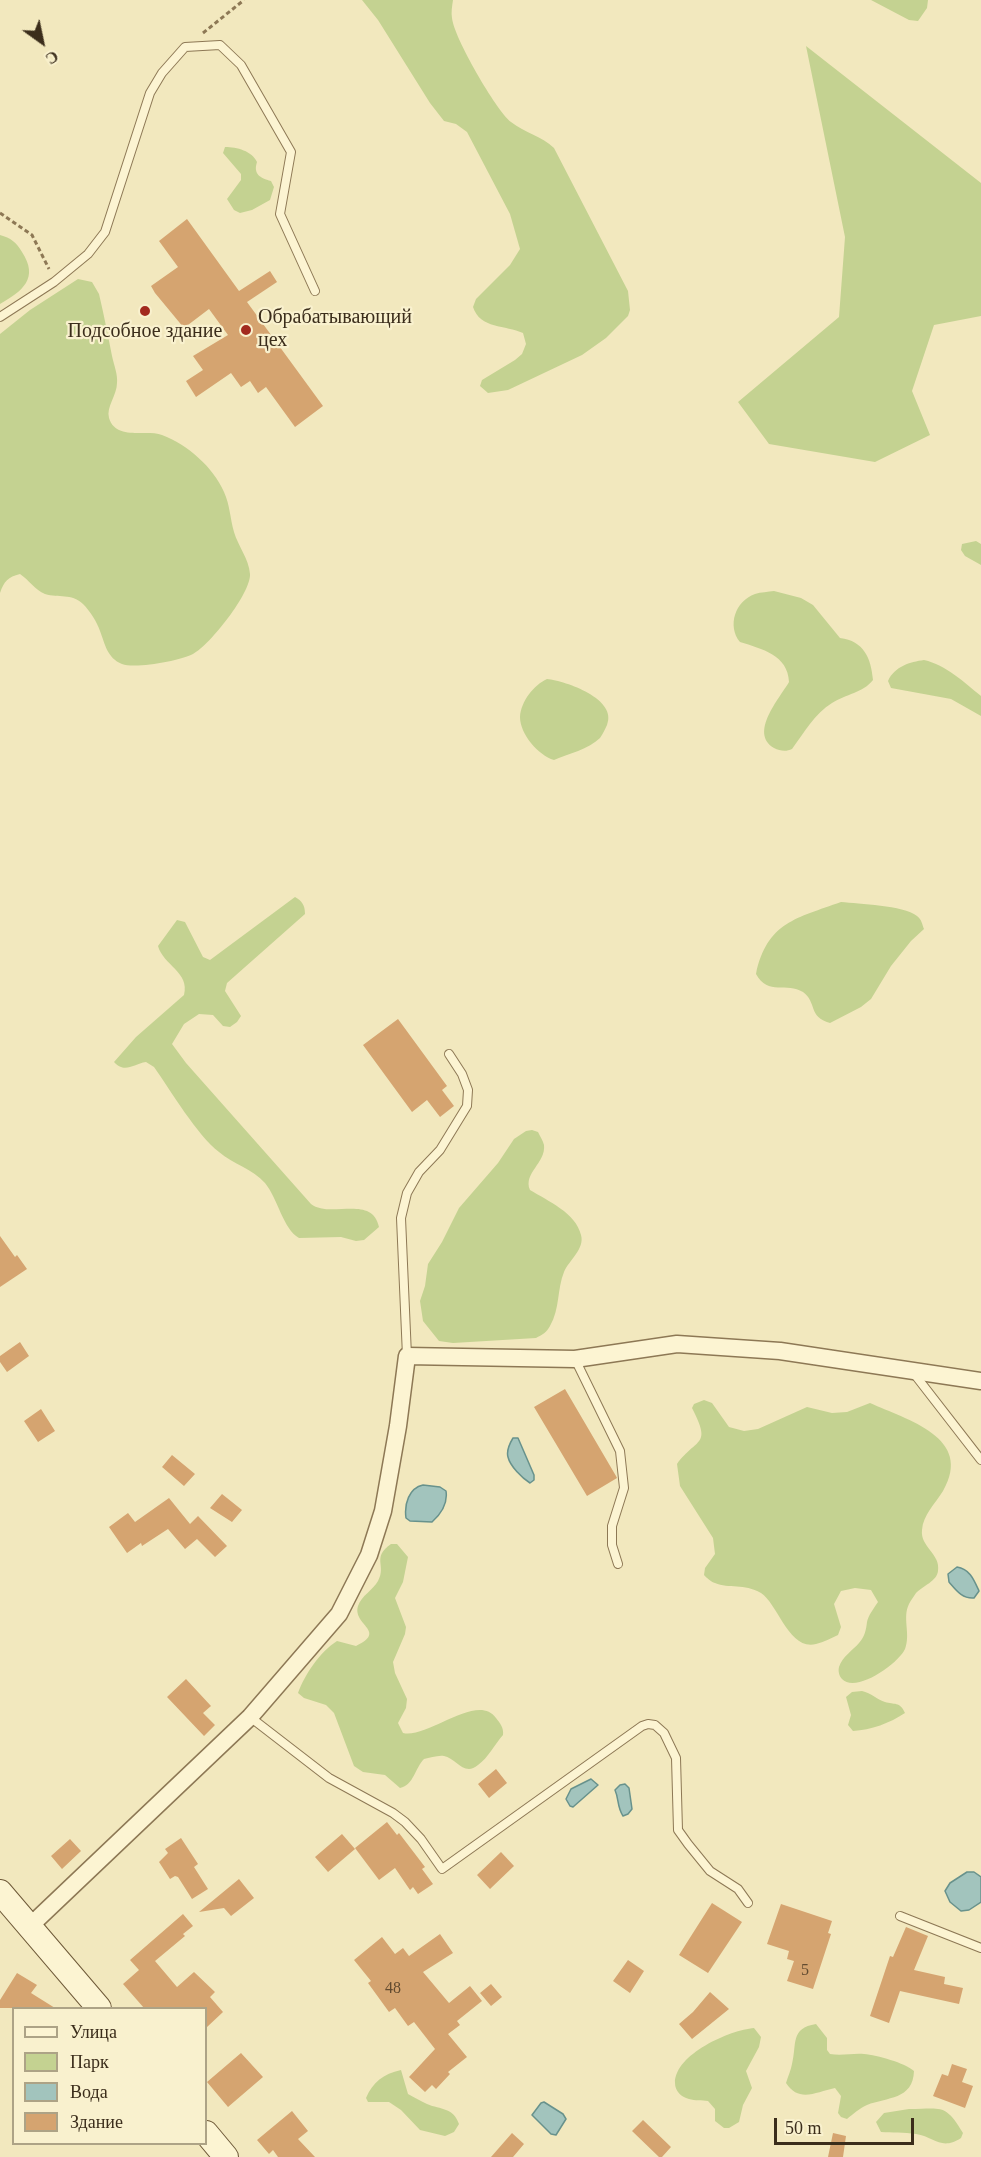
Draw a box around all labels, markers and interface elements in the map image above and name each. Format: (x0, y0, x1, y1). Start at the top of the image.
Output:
north arrow (12, 12, 72, 72)
text: С (43, 47, 62, 68)
marker: Подсобное здание (138, 304, 152, 318)
place label: Обрабатывающий цех (258, 306, 412, 353)
place label: Подсобное здание (68, 320, 222, 344)
marker: Обрабатывающий цех (239, 323, 253, 337)
house number: 5 (801, 1961, 809, 1981)
house number: 48 (385, 1979, 401, 1999)
legend (12, 2007, 207, 2145)
text: Улица (70, 2022, 117, 2042)
text: Парк (70, 2052, 109, 2072)
text: Вода (70, 2082, 108, 2102)
scale bar (777, 2106, 916, 2144)
text: Здание (70, 2112, 123, 2132)
text: 50 m (785, 2118, 822, 2138)

